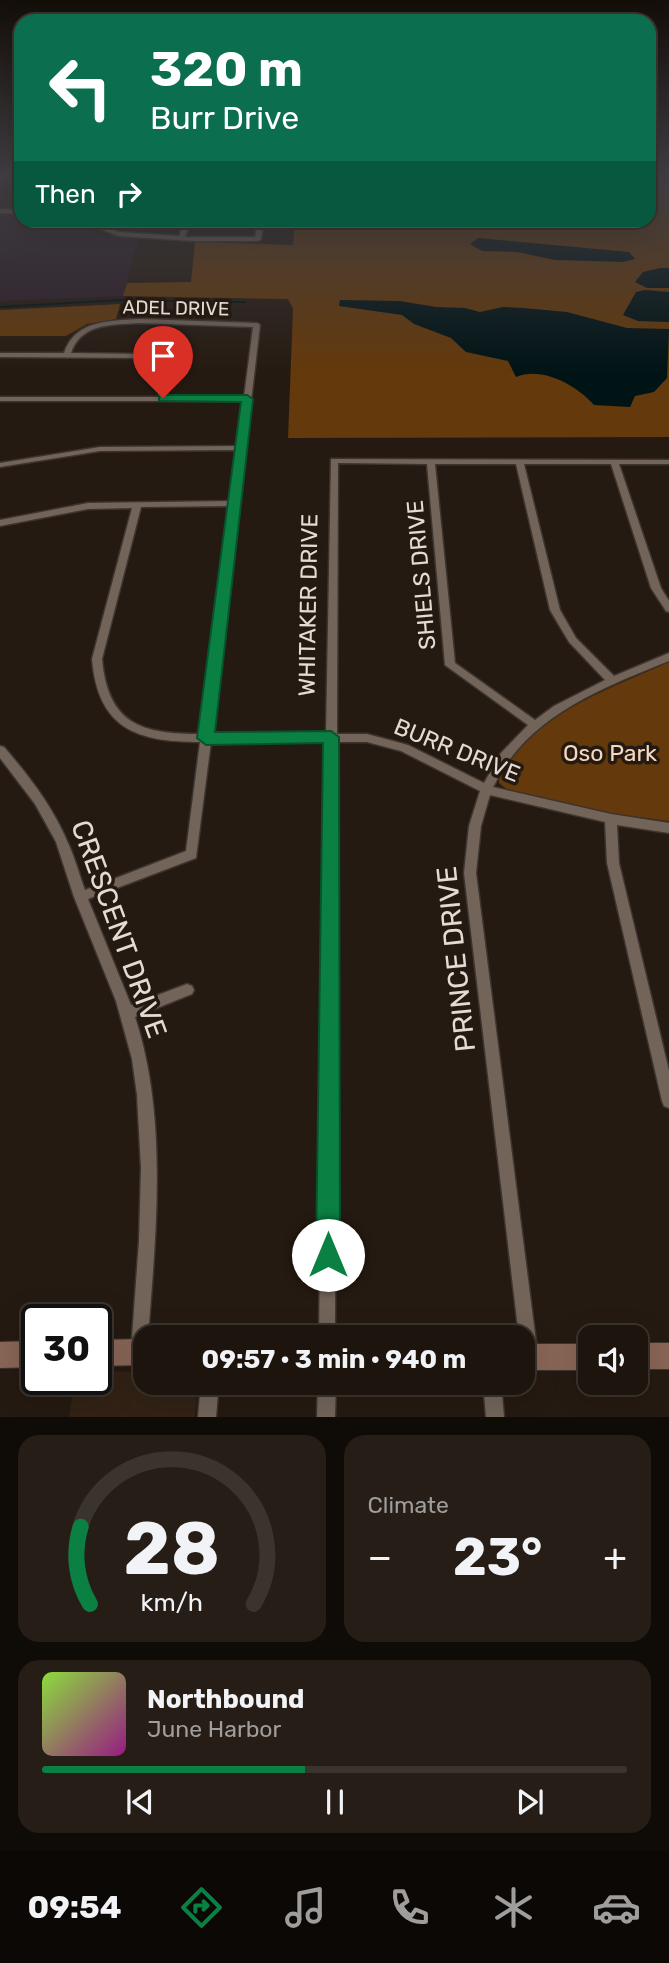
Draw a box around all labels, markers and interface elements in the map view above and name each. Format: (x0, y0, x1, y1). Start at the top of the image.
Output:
text: 320 m (150, 40, 303, 98)
icon: left (35, 42, 126, 133)
text: Burr Drive (150, 99, 299, 137)
icon: right (110, 175, 148, 213)
text: Then (35, 179, 96, 210)
street label: ADEL DRIVE (122, 296, 230, 320)
pin (133, 326, 193, 398)
icon: arrive (144, 337, 182, 375)
street label: SHIELS DRIVE (401, 499, 441, 651)
street label: WHITAKER DRIVE (292, 513, 324, 697)
street label: BURR DRIVE (390, 712, 524, 788)
park label: Oso Park (563, 739, 657, 767)
street label: CRESCENT DRIVE (64, 816, 174, 1042)
street label: PRINCE DRIVE (430, 865, 482, 1053)
position arrow (291, 1218, 365, 1292)
speed limit sign: 30 (21, 1304, 112, 1395)
map controls (578, 1325, 648, 1395)
button: sound (578, 1325, 648, 1395)
text: 09:57 · 3 min · 940 m (202, 1344, 466, 1375)
text: Climate (368, 1491, 449, 1519)
text: 28 (123, 1507, 220, 1593)
text: 23° (453, 1526, 542, 1588)
text: − (368, 1534, 392, 1580)
text: + (603, 1534, 627, 1580)
text: km/h (141, 1588, 203, 1617)
text: Northbound (147, 1684, 305, 1715)
text: June Harbor (147, 1715, 281, 1743)
icon: previous (121, 1783, 159, 1821)
icon: pause (316, 1783, 354, 1821)
icon: next (511, 1783, 549, 1821)
icon: directions (177, 1883, 226, 1932)
icon: music (281, 1883, 330, 1932)
icon: phone (385, 1883, 434, 1932)
icon: climate (489, 1883, 538, 1932)
icon: car (592, 1883, 641, 1932)
text: 09:54 (27, 1888, 122, 1926)

